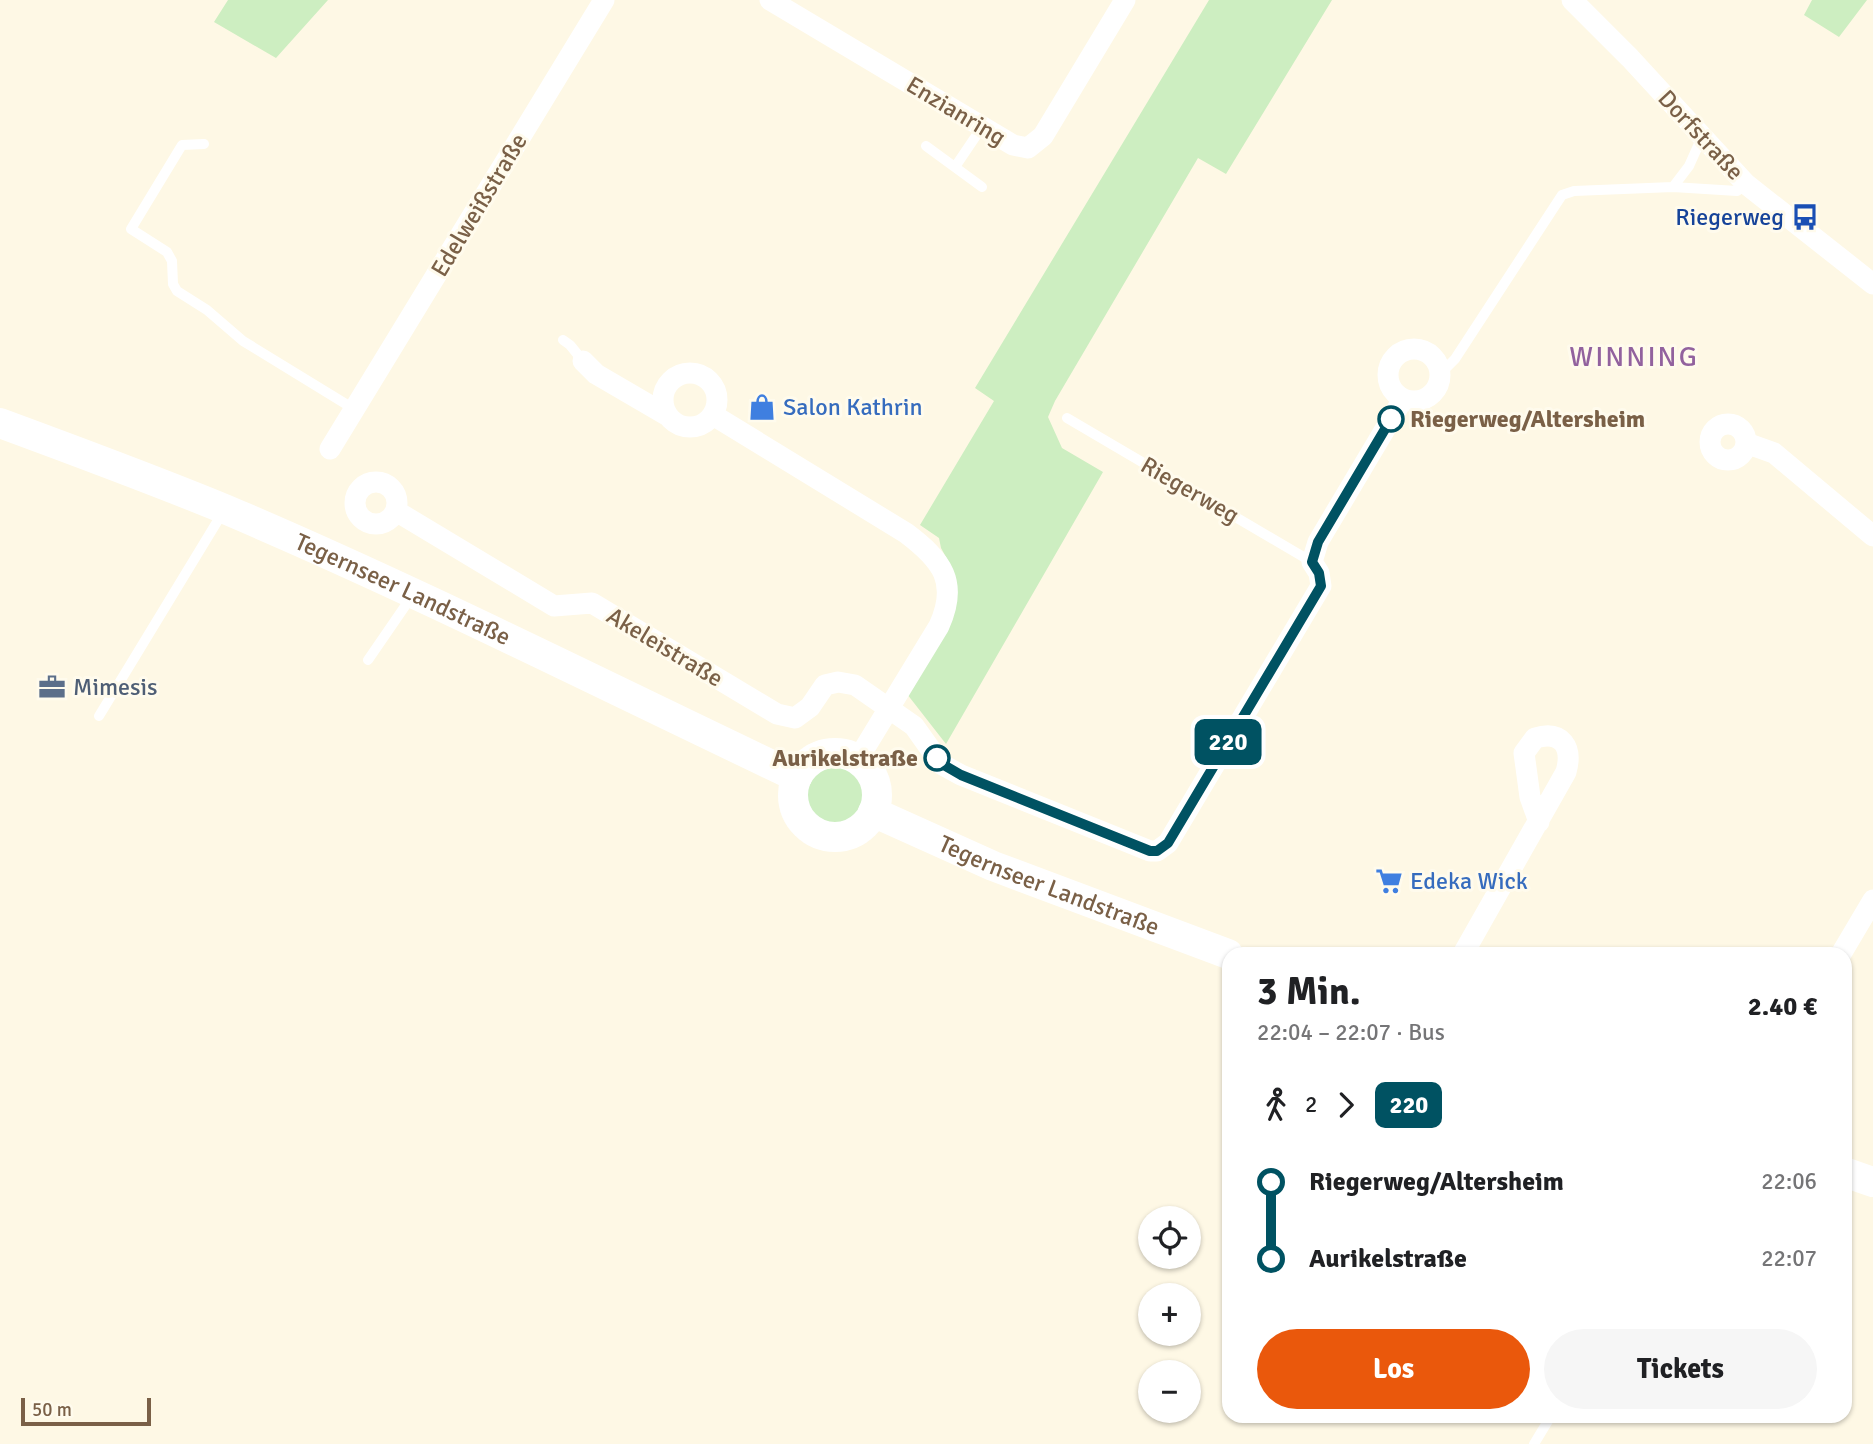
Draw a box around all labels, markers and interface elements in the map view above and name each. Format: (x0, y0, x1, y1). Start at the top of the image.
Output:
street label: Enzianring (901, 70, 1011, 152)
street label: Dorfstraße (1652, 84, 1750, 186)
street label: Edelweißstraße (424, 128, 534, 282)
place label: Riegerweg (1675, 202, 1784, 232)
bus stop icon: Riegerweg (1790, 202, 1820, 232)
district label: WINNING (1569, 340, 1699, 374)
shop icon: Salon Kathrin (747, 392, 777, 422)
place label: Salon Kathrin (783, 392, 923, 422)
place label: Riegerweg/Altersheim (1410, 404, 1645, 434)
marker: Riegerweg/Altersheim (1378, 406, 1404, 432)
street label: Riegerweg (1135, 450, 1245, 530)
street label: Tegernseer Landstraße (290, 526, 516, 652)
street label: Akeleistraße (601, 601, 729, 693)
office icon: Mimesis (37, 672, 67, 702)
place label: Mimesis (73, 672, 158, 702)
line badge: 220 (1188, 719, 1268, 765)
text: 220 (1209, 727, 1247, 757)
place label: Aurikelstraße (772, 743, 918, 773)
marker: Aurikelstraße (924, 745, 950, 771)
street label: Tegernseer Landstraße (934, 829, 1164, 942)
supermarket icon: Edeka Wick (1374, 866, 1404, 896)
place label: Edeka Wick (1410, 866, 1528, 896)
text: 3 Min. (1257, 968, 1361, 1015)
text: 2.40 € (1748, 991, 1817, 1023)
text: 22:04 – 22:07 · Bus (1257, 1018, 1445, 1047)
icon: walk (1257, 1086, 1295, 1124)
icon: forward (1327, 1086, 1365, 1124)
text: 2 (1305, 1090, 1317, 1119)
text: 220 (1389, 1090, 1428, 1120)
text: Riegerweg/Altersheim (1309, 1166, 1564, 1198)
text: 22:06 (1761, 1167, 1817, 1196)
map controls (1138, 1206, 1201, 1423)
button: locate (1138, 1206, 1201, 1269)
text: Aurikelstraße (1309, 1243, 1467, 1275)
text: 22:07 (1761, 1244, 1817, 1273)
button: + (1138, 1283, 1201, 1346)
button: Los (1257, 1329, 1530, 1409)
button: Tickets (1544, 1329, 1817, 1409)
button: − (1138, 1360, 1201, 1423)
scale bar (21, 1395, 150, 1427)
text: 50 m (32, 1398, 72, 1422)

